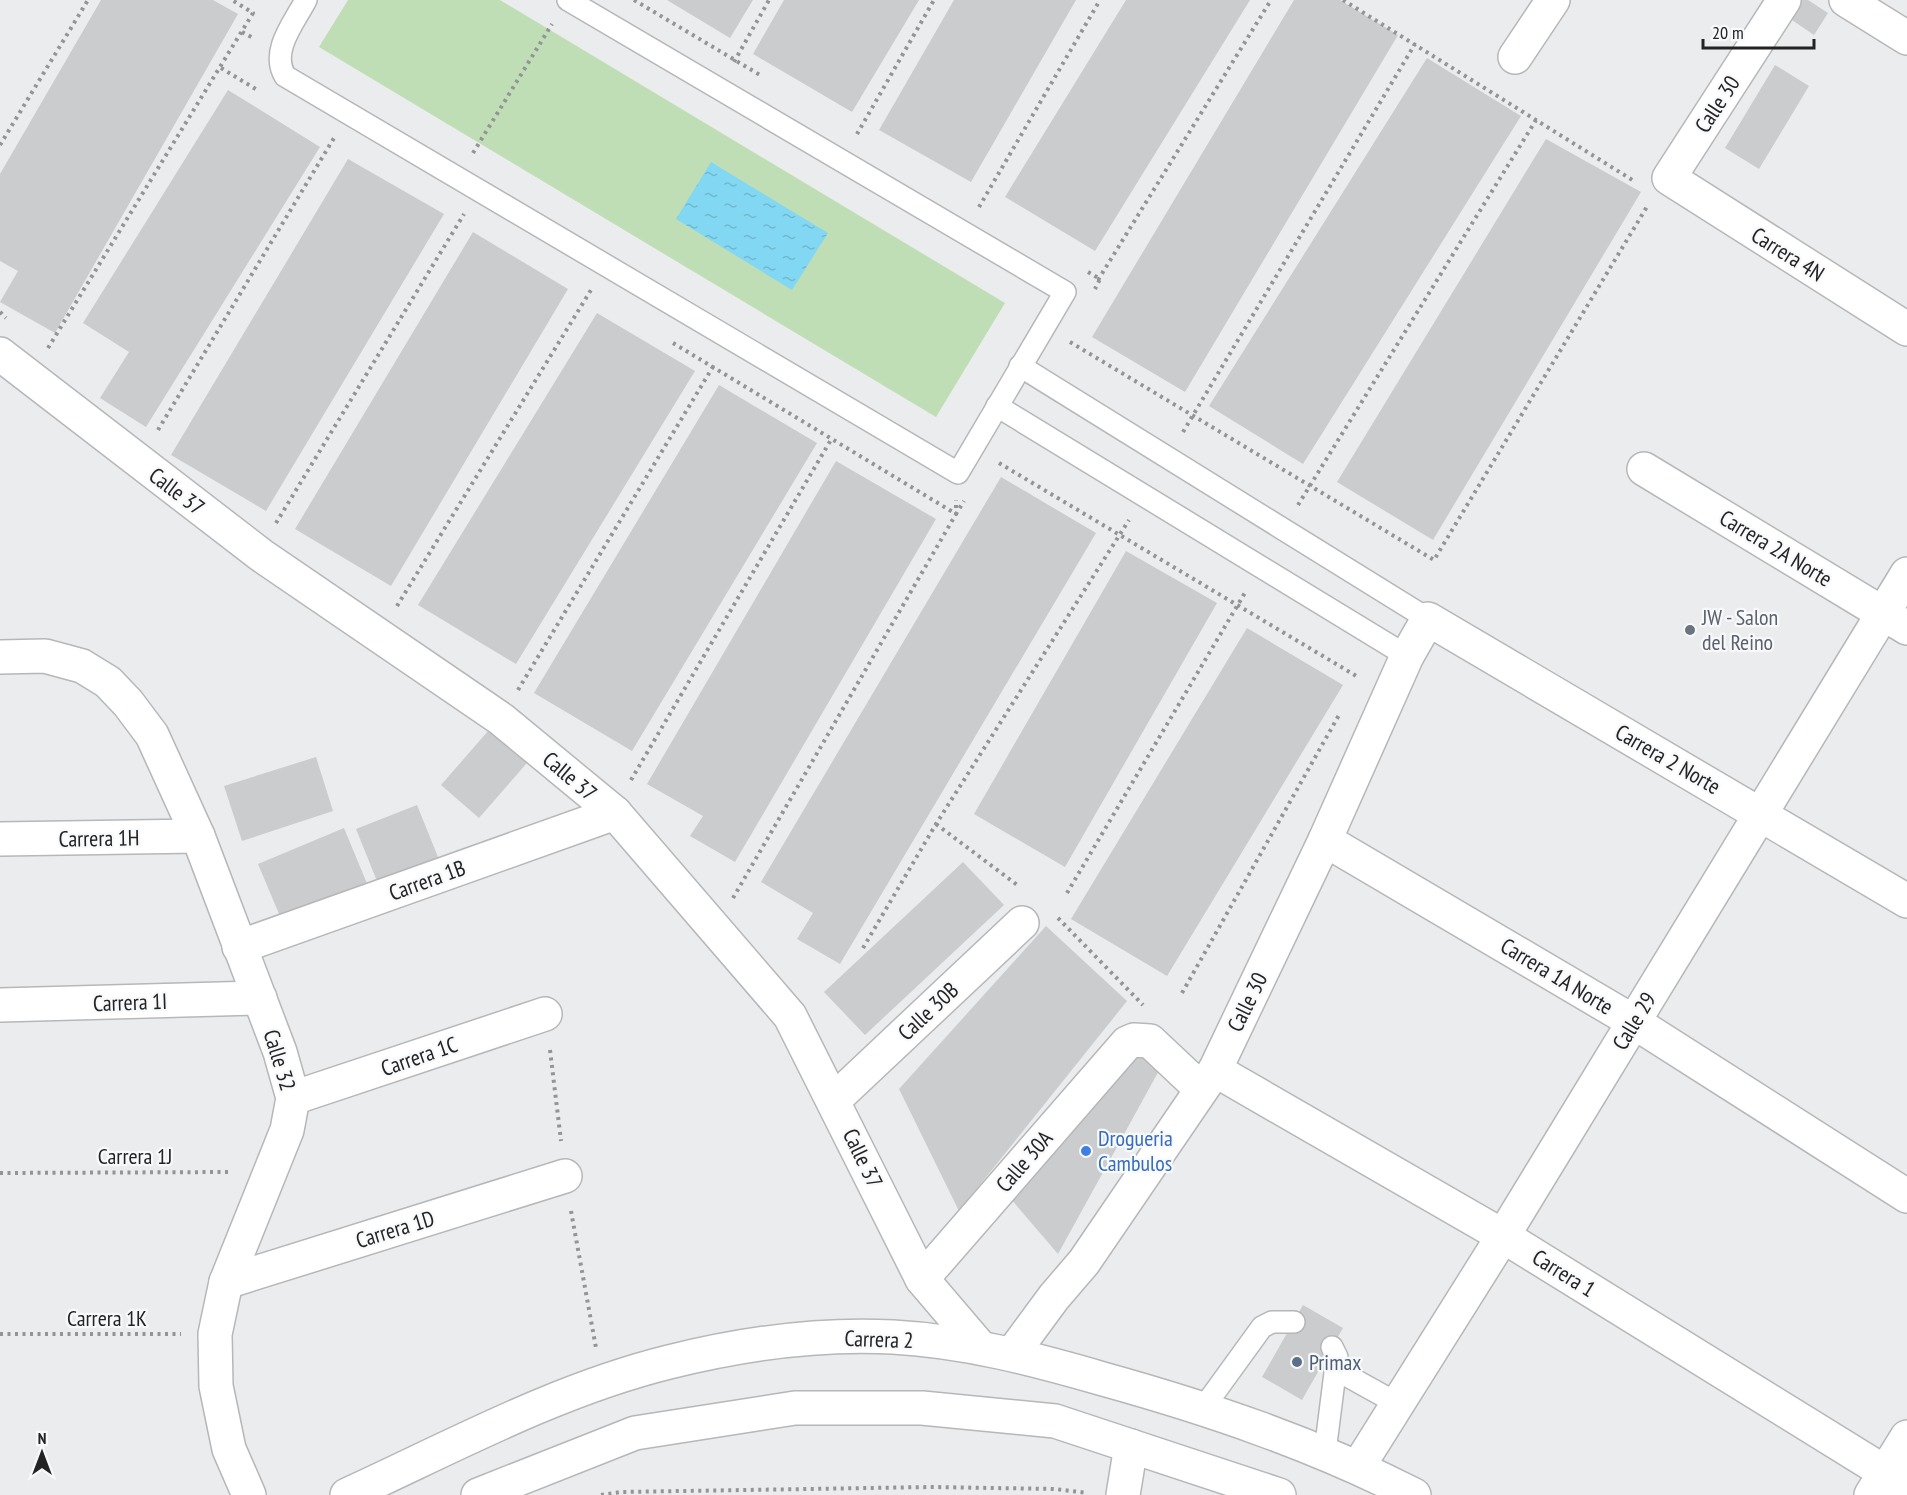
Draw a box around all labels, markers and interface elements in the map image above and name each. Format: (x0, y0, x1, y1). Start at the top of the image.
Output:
scale bar (1703, 12, 1814, 50)
text: 20 m (1712, 21, 1744, 44)
street label: Calle 30 (1688, 70, 1746, 138)
street label: Carrera 4N (1746, 221, 1830, 287)
street label: Calle 37 (144, 461, 210, 521)
street label: Carrera 2A Norte (1715, 503, 1837, 593)
place label: JW - Salon del Reino (1701, 603, 1778, 656)
marker: JW - Salon del Reino (1683, 623, 1697, 637)
street label: Carrera 2 Norte (1610, 718, 1726, 800)
street label: Calle 37 (537, 745, 603, 807)
street label: Carrera 1H (58, 823, 140, 853)
street label: Carrera 1B (385, 853, 469, 907)
street label: Carrera 1A Norte (1496, 931, 1618, 1021)
street label: Calle 30 (1221, 968, 1273, 1036)
street label: Calle 30B (892, 976, 964, 1046)
street label: Carrera 1I (92, 987, 168, 1017)
street label: Calle 29 (1606, 987, 1662, 1055)
street label: Calle 32 (257, 1026, 303, 1094)
street label: Carrera 1C (377, 1030, 461, 1082)
street label: Calle 37 (837, 1124, 889, 1192)
street label: Calle 30A (990, 1124, 1059, 1198)
place label: Drogueria Cambulos (1098, 1124, 1173, 1177)
street label: Carrera 1J (98, 1142, 172, 1170)
marker: Drogueria Cambulos (1079, 1144, 1093, 1158)
street label: Carrera 1D (352, 1204, 438, 1254)
street label: Carrera 1 (1527, 1243, 1601, 1303)
street label: Carrera 1K (67, 1304, 147, 1332)
street label: Carrera 2 (844, 1324, 914, 1354)
place label: Primax (1309, 1348, 1361, 1376)
marker: Primax (1290, 1355, 1304, 1369)
north arrow (12, 1423, 72, 1483)
text: N (38, 1428, 46, 1448)

